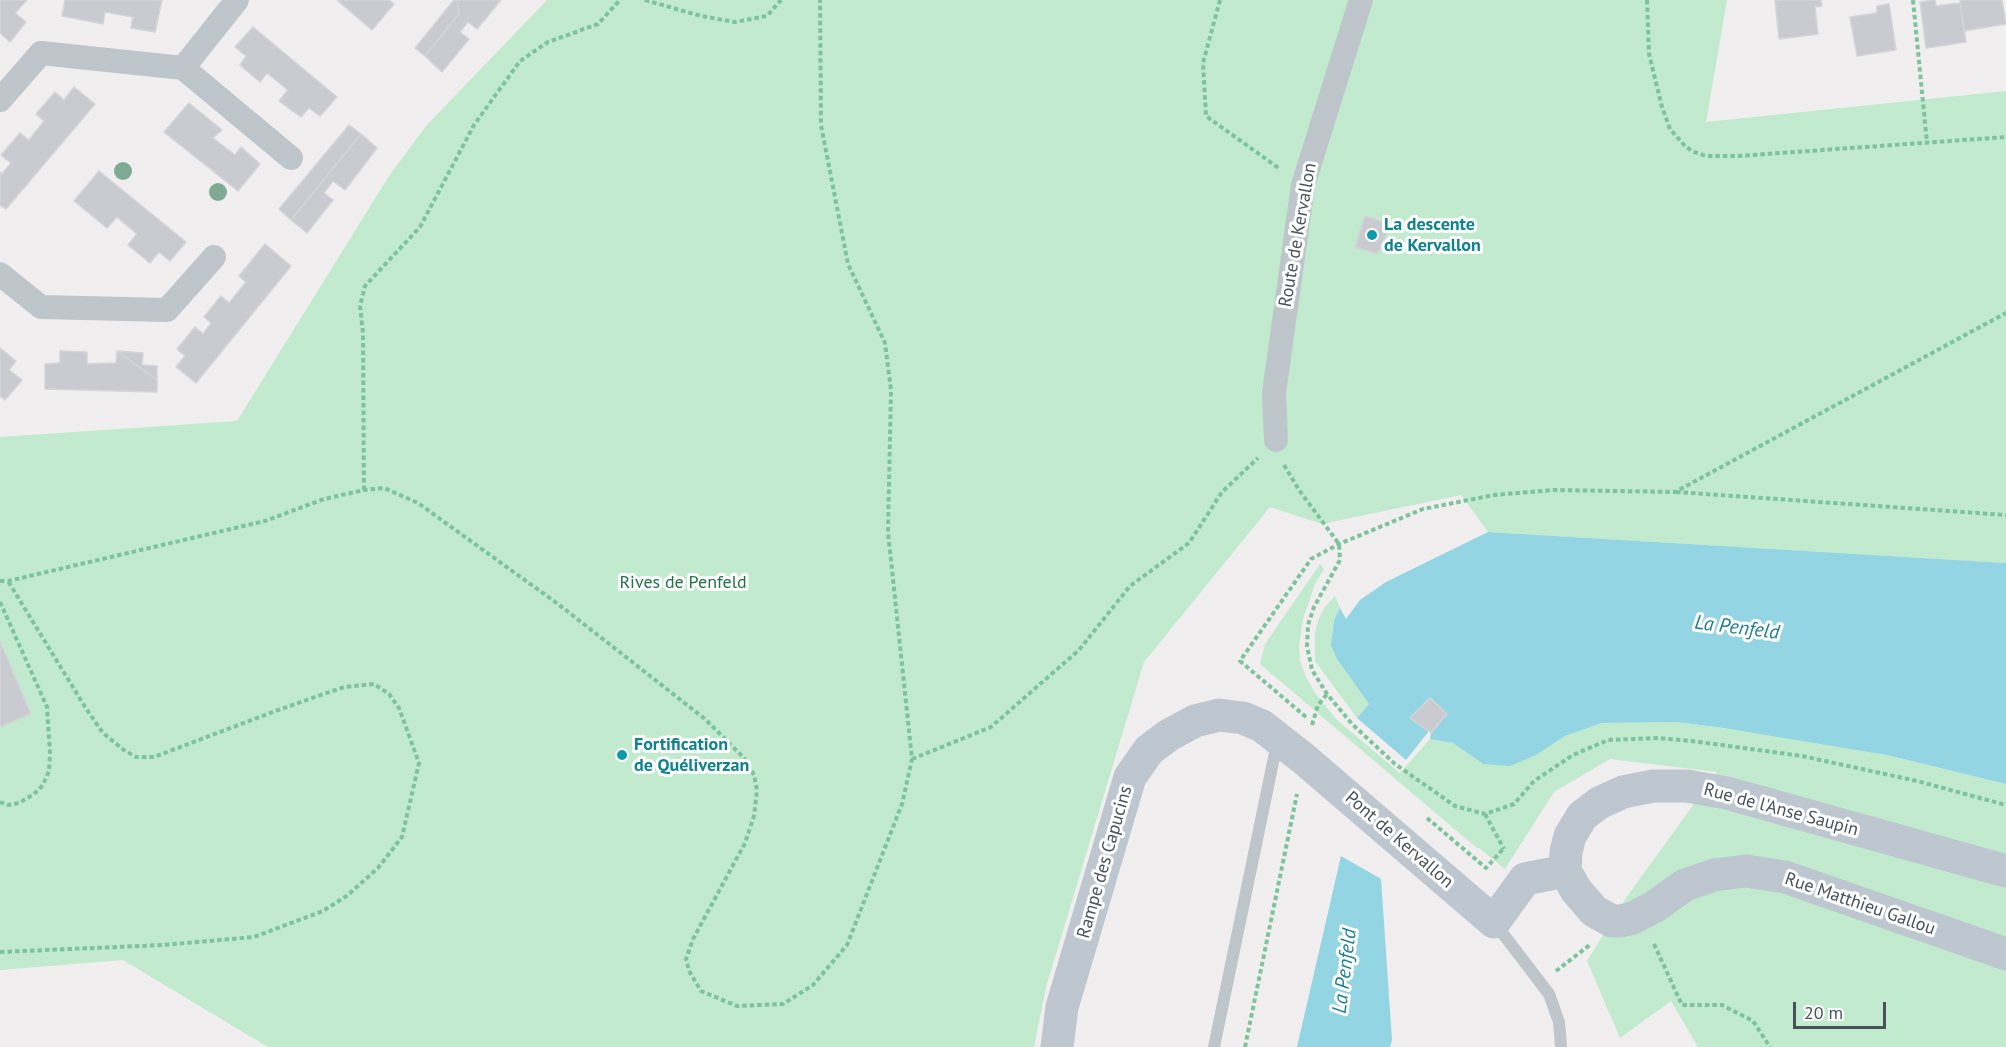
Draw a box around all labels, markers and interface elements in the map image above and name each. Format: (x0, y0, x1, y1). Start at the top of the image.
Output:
street label: Route de Kervallon (1275, 161, 1321, 309)
place label: La descente de Kervallon (1384, 214, 1481, 256)
marker: La descente de Kervallon (1365, 228, 1379, 242)
park label: Rives de Penfeld (619, 572, 747, 594)
water label: La Penfeld (1693, 611, 1781, 645)
place label: Fortification de Quéliverzan (634, 734, 749, 777)
marker: Fortification de Quéliverzan (615, 748, 629, 762)
street label: Rue de l'Anse Saupin (1701, 779, 1861, 841)
street label: Rampe des Capucins (1073, 783, 1137, 941)
street label: Pont de Kervallon (1340, 787, 1458, 893)
street label: Rue Matthieu Gallou (1782, 868, 1938, 940)
water label: La Penfeld (1328, 927, 1362, 1015)
scale bar (1796, 990, 1889, 1028)
text: 20 m (1804, 1001, 1843, 1024)

